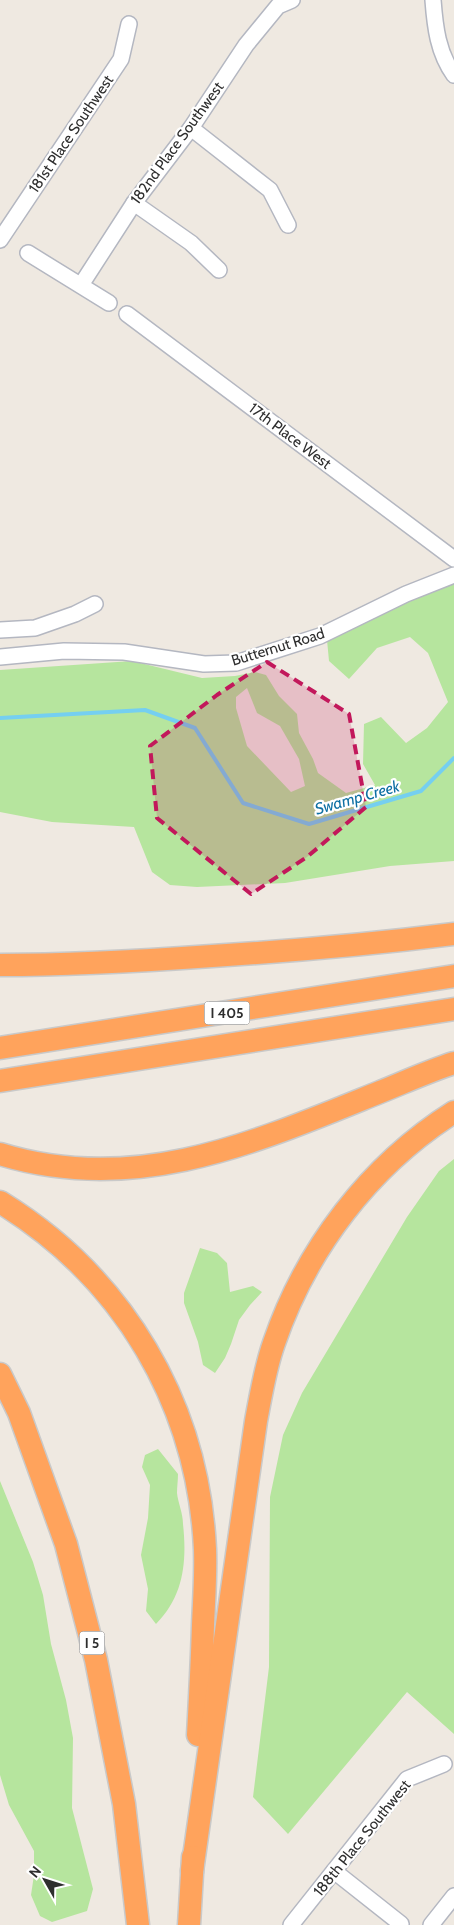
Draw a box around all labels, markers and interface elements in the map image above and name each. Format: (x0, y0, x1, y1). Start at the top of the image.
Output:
street label: 181st Place Southwest (25, 72, 117, 196)
street label: 182nd Place Southwest (127, 78, 227, 208)
street label: 17th Place West (245, 399, 335, 473)
street label: Butternut Road (229, 624, 327, 670)
water label: Swamp Creek (313, 776, 403, 819)
road number: I 405 (204, 1001, 250, 1024)
road number: I 5 (80, 1632, 104, 1655)
street label: 188th Place Southwest (310, 1776, 414, 1900)
north arrow (20, 1855, 70, 1905)
text: N (25, 1862, 45, 1881)

